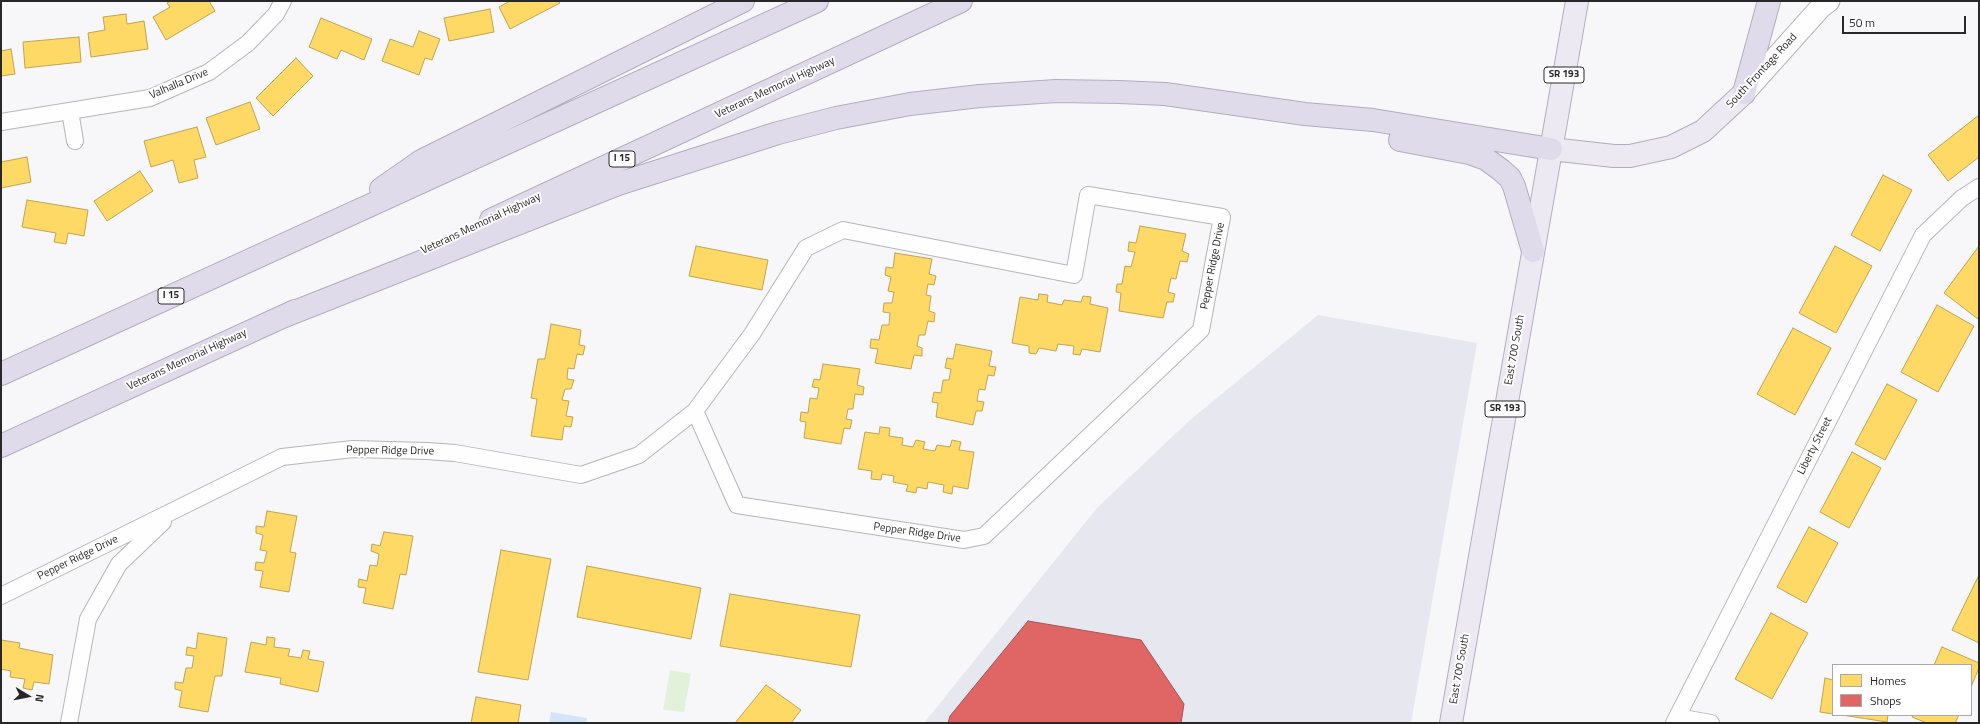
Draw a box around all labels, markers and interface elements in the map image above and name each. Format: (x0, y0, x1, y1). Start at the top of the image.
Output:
scale bar (1844, 8, 1968, 34)
text: 50 m (1849, 13, 1875, 32)
street label: South Frontage Road (1724, 31, 1800, 111)
street label: Veterans Memorial Highway (713, 54, 837, 122)
street label: Valhalla Drive (148, 66, 210, 102)
road number: SR 193 (1544, 67, 1584, 83)
road number: I 15 (609, 151, 635, 167)
street label: Veterans Memorial Highway (419, 190, 543, 258)
street label: Pepper Ridge Drive (1198, 222, 1228, 310)
road number: I 15 (158, 288, 184, 304)
street label: East 700 South (1502, 314, 1528, 386)
street label: Veterans Memorial Highway (125, 326, 249, 394)
road number: SR 193 (1485, 401, 1525, 417)
street label: Liberty Street (1795, 415, 1835, 477)
street label: Pepper Ridge Drive (346, 444, 434, 458)
street label: Pepper Ridge Drive (872, 520, 962, 546)
street label: Pepper Ridge Drive (36, 533, 120, 583)
street label: East 700 South (1447, 633, 1473, 705)
legend (1832, 664, 1972, 716)
text: Homes (1870, 671, 1906, 690)
north arrow (8, 676, 48, 716)
text: Shops (1870, 691, 1901, 710)
text: N (31, 693, 48, 703)

